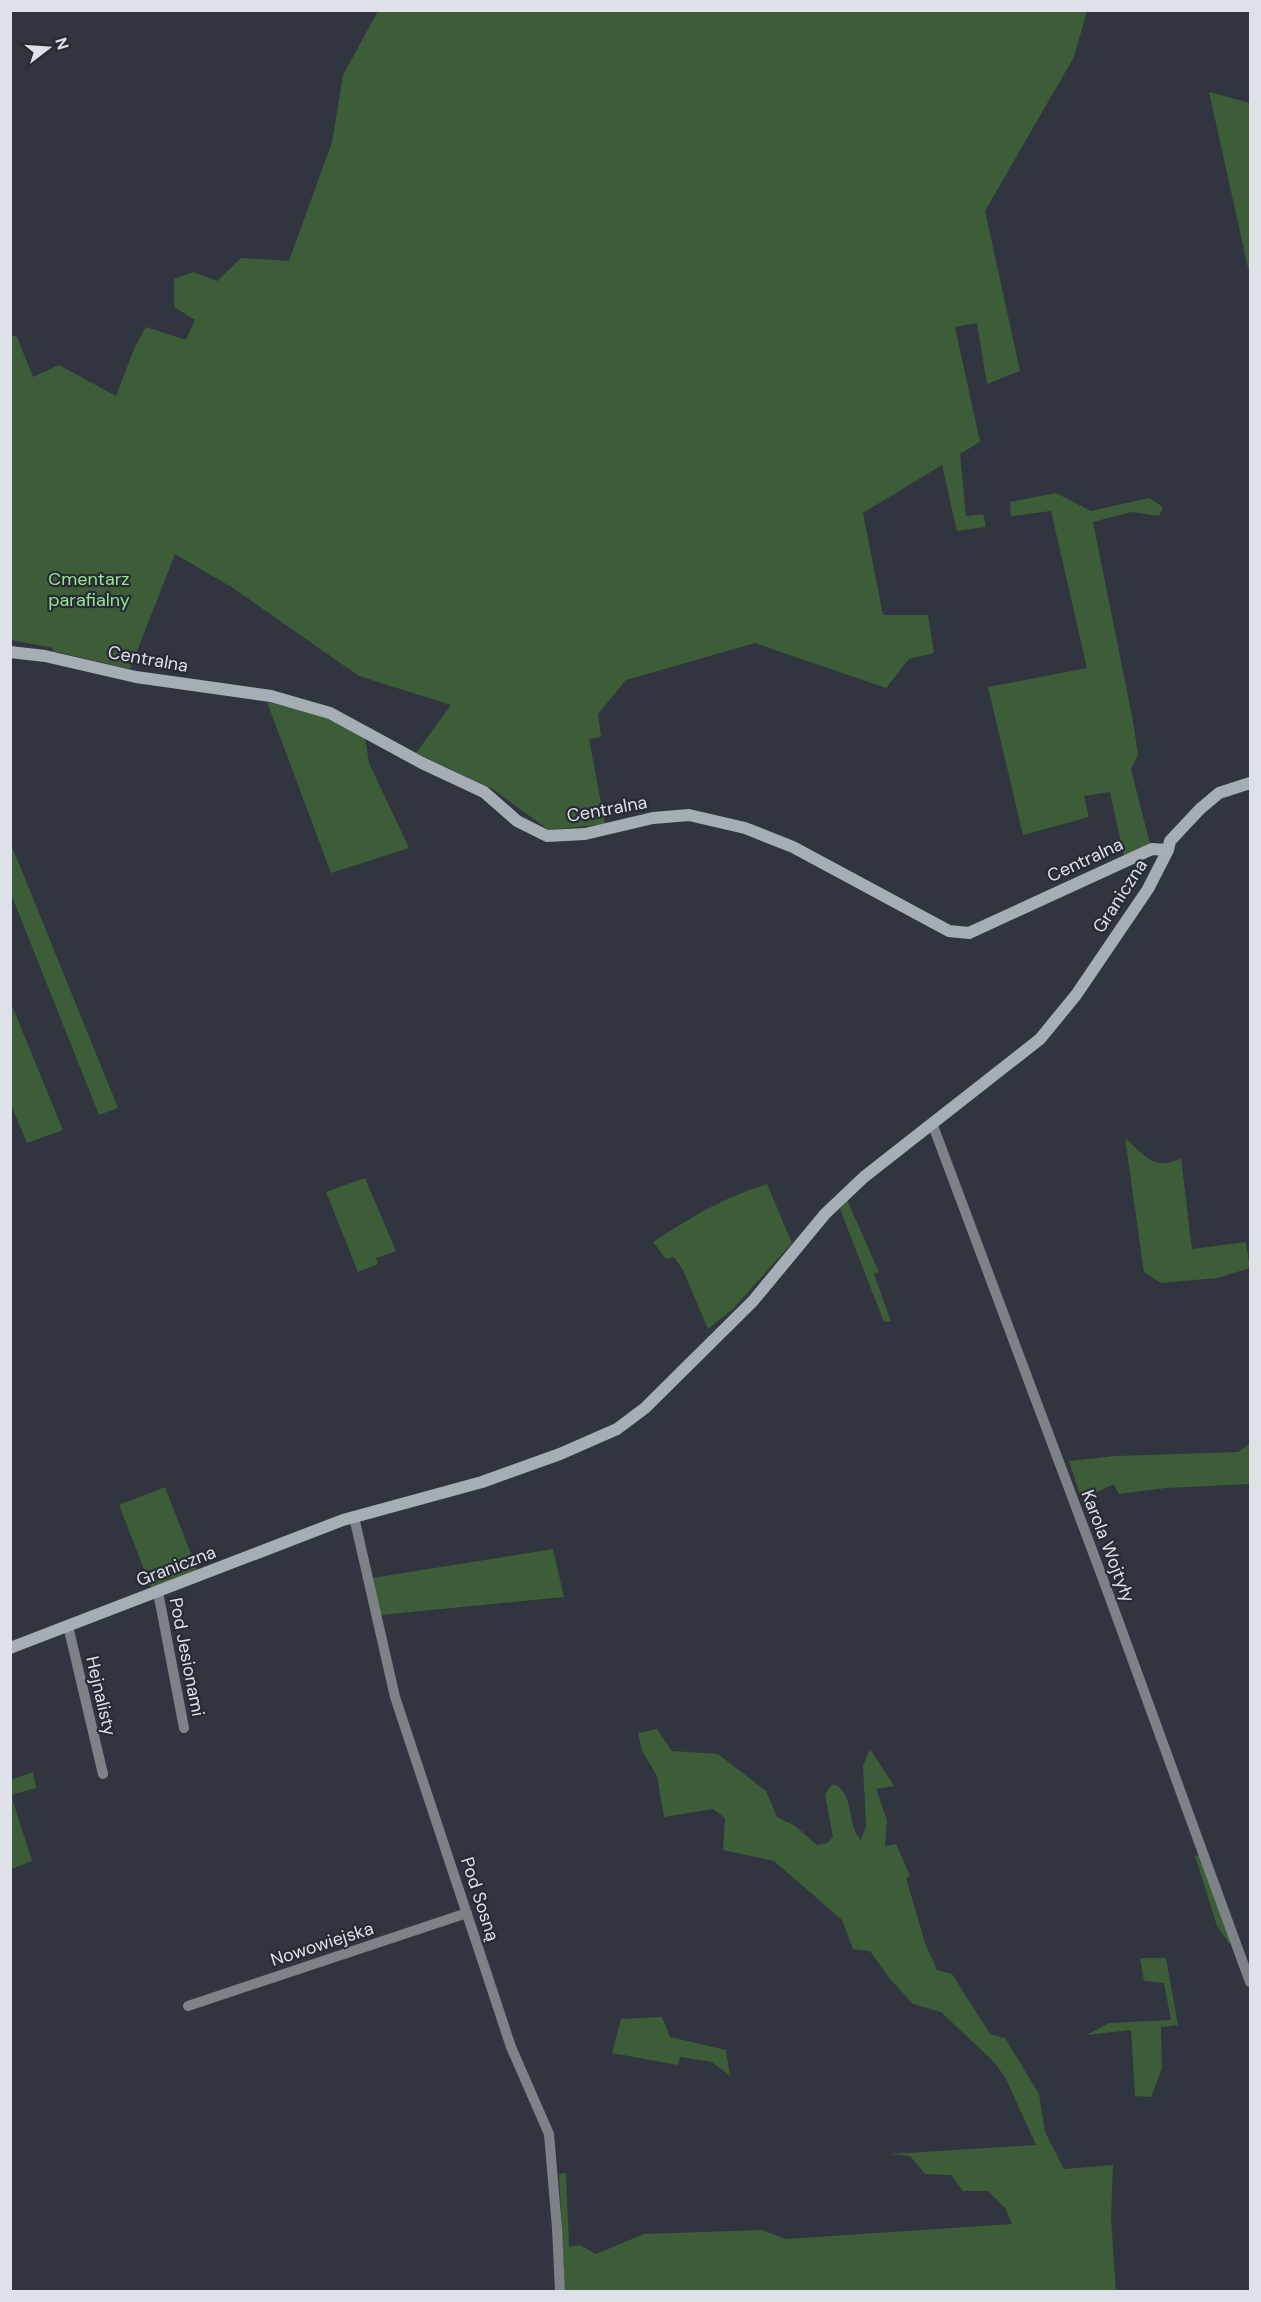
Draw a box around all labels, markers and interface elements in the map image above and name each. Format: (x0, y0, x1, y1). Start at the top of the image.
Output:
north arrow (18, 18, 78, 78)
text: N (50, 35, 74, 52)
park label: Cmentarz parafialny (48, 567, 130, 612)
street label: Centralna (106, 640, 190, 678)
street label: Centralna (565, 790, 649, 828)
street label: Centralna (1043, 832, 1127, 888)
street label: Graniczna (1087, 854, 1153, 938)
street label: Karola Wojtyły (1076, 1486, 1140, 1606)
street label: Graniczna (133, 1540, 219, 1592)
street label: Pod Jesionami (164, 1596, 210, 1718)
street label: Hejnalisty (80, 1654, 122, 1738)
street label: Pod Sosną (455, 1854, 505, 1944)
street label: Nowowiejska (267, 1916, 377, 1972)

